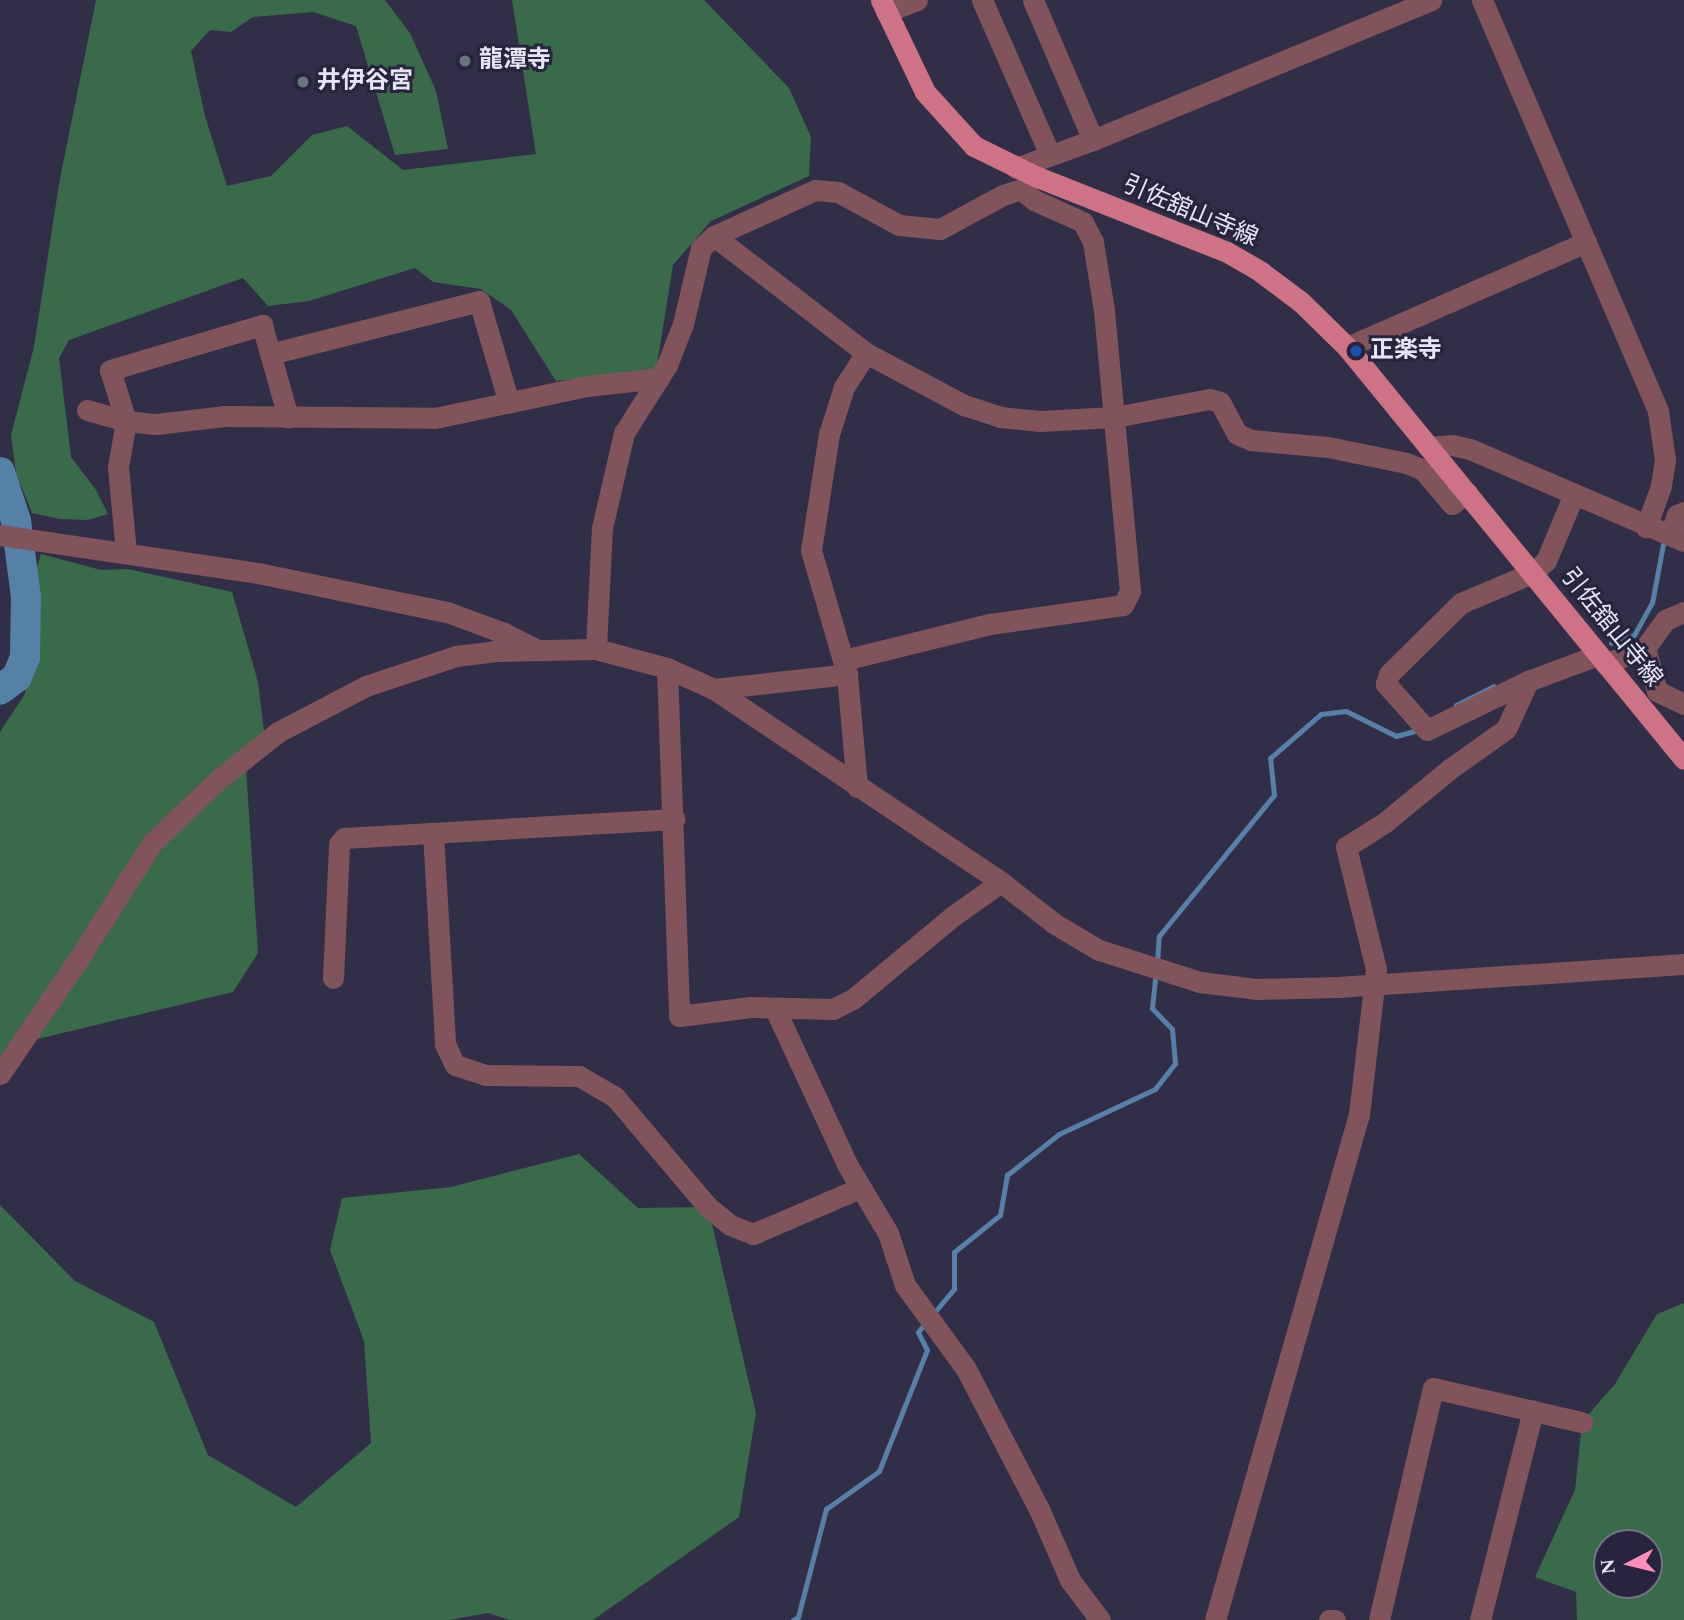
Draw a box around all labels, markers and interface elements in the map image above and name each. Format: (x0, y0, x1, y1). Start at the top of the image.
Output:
place label: 龍潭寺 (479, 47, 551, 75)
marker: 龍潭寺 (457, 53, 473, 69)
place label: 井伊谷宮 (317, 68, 413, 96)
marker: 井伊谷宮 (295, 74, 311, 90)
street label: 引佐舘山寺線 (1118, 171, 1262, 253)
place label: 正楽寺 (1370, 337, 1442, 365)
marker: 正楽寺 (1348, 343, 1364, 359)
street label: 引佐舘山寺線 (1554, 563, 1668, 693)
north arrow (1593, 1529, 1663, 1599)
text: N (1593, 1557, 1624, 1576)

